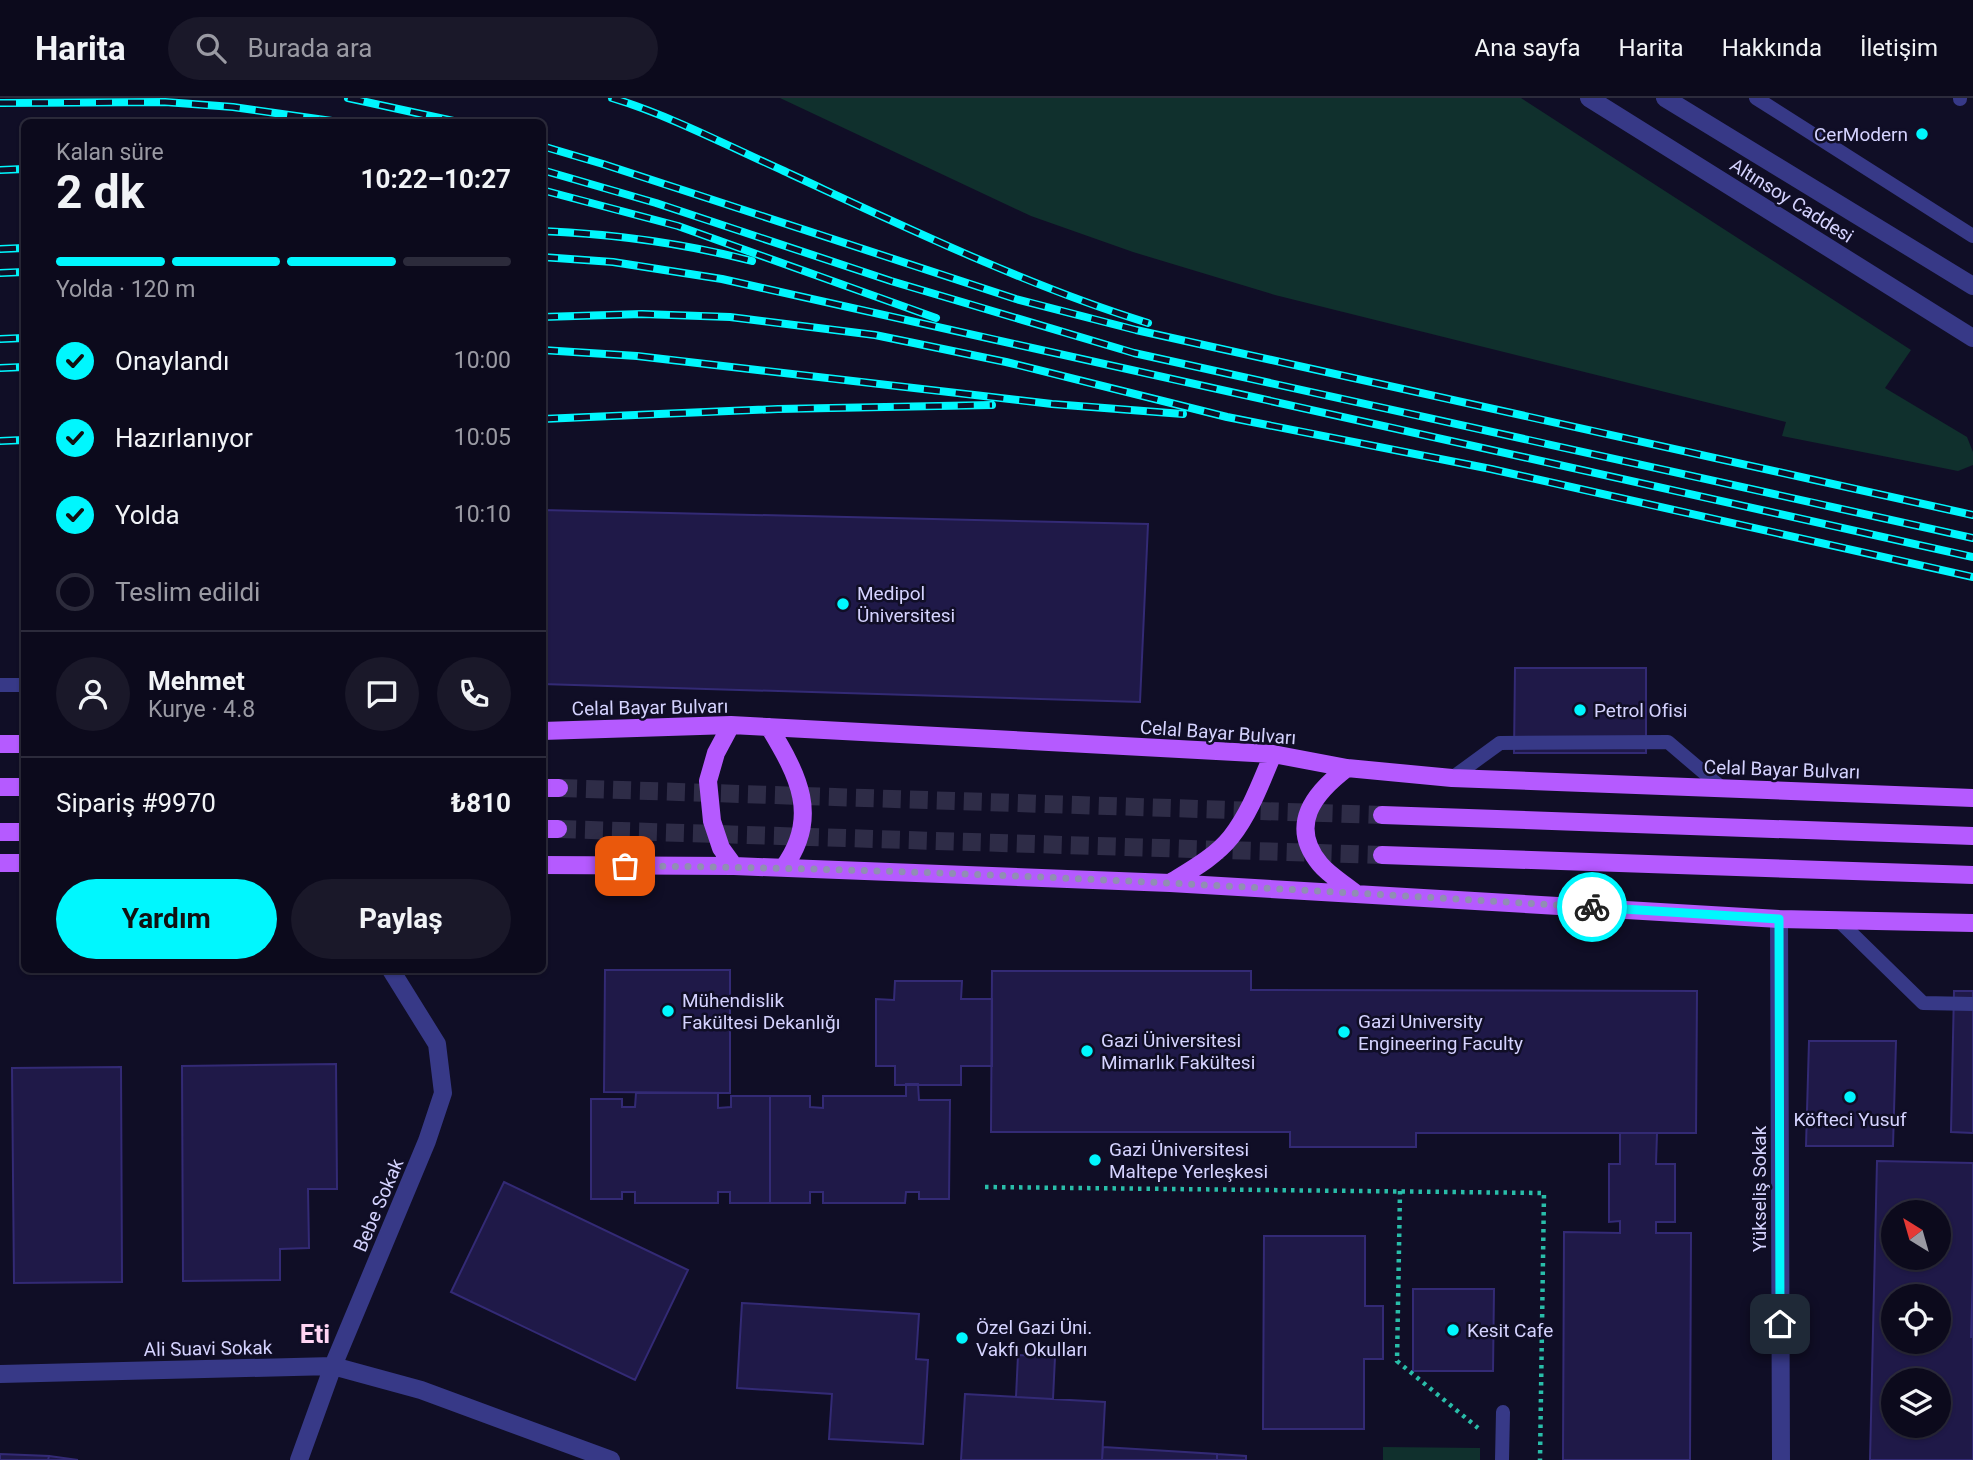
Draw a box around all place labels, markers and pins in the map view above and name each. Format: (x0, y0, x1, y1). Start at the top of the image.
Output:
place label: CerModern (1814, 123, 1908, 146)
marker: CerModern (1914, 126, 1930, 142)
place label: Medipol Üniversitesi (857, 582, 955, 627)
marker: Medipol Üniversitesi (835, 596, 851, 612)
place label: Petrol Ofisi (1594, 699, 1687, 722)
marker: Petrol Ofisi (1572, 702, 1588, 718)
pin (595, 836, 655, 896)
place label: Mühendislik Fakültesi Dekanlığı (682, 989, 840, 1034)
marker: Mühendislik Fakültesi Dekanlığı (660, 1003, 676, 1019)
place label: Gazi University Engineering Faculty (1358, 1010, 1523, 1055)
marker: Gazi University Engineering Faculty (1336, 1024, 1352, 1040)
place label: Gazi Üniversitesi Mimarlık Fakültesi (1101, 1029, 1255, 1074)
marker: Gazi Üniversitesi Mimarlık Fakültesi (1079, 1043, 1095, 1059)
marker: Köfteci Yusuf (1842, 1089, 1858, 1105)
place label: Köfteci Yusuf (1793, 1108, 1907, 1131)
place label: Gazi Üniversitesi Maltepe Yerleşkesi (1109, 1138, 1268, 1183)
marker: Gazi Üniversitesi Maltepe Yerleşkesi (1087, 1152, 1103, 1168)
pin (1750, 1294, 1810, 1354)
place label: Özel Gazi Üni. Vakfı Okulları (976, 1316, 1092, 1361)
place label: Kesit Cafe (1467, 1319, 1553, 1342)
marker: Kesit Cafe (1445, 1322, 1461, 1338)
marker: Özel Gazi Üni. Vakfı Okulları (954, 1330, 970, 1346)

